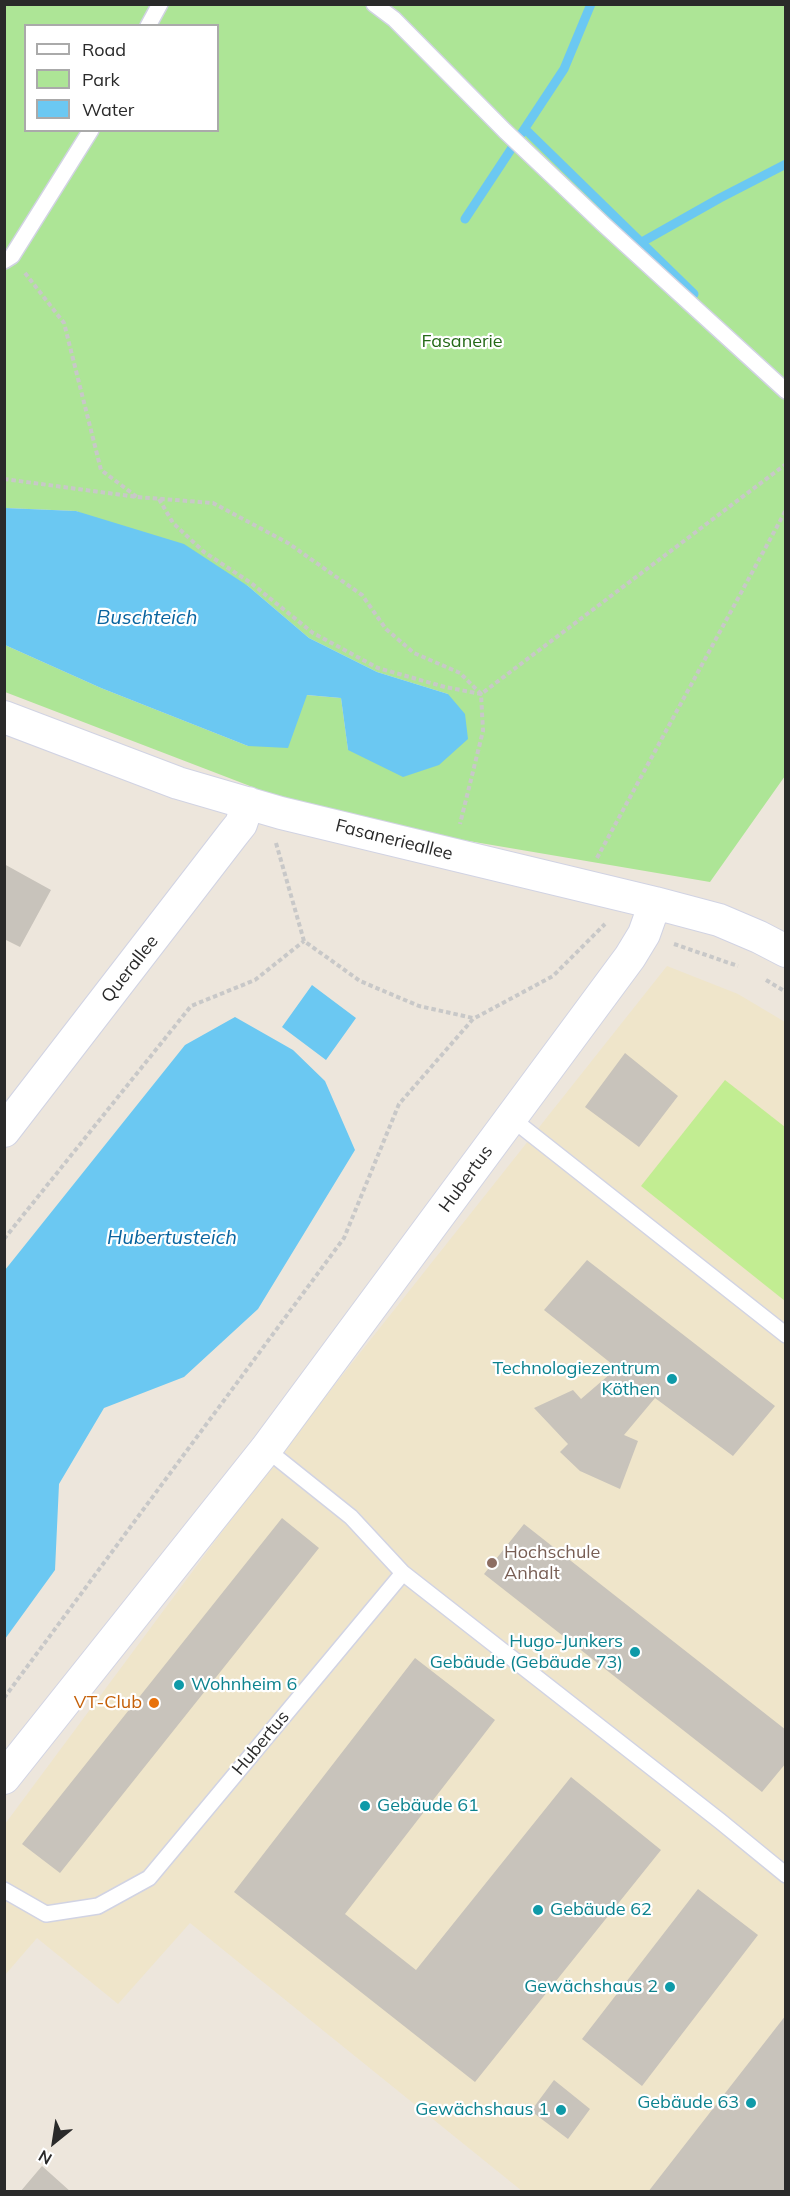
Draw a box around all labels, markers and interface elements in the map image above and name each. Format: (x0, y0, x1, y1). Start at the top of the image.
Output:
legend (24, 24, 219, 132)
text: Road (82, 38, 126, 61)
text: Park (82, 68, 120, 91)
text: Water (82, 98, 134, 121)
park label: Fasanerie (421, 331, 503, 353)
water label: Buschteich (97, 606, 197, 630)
street label: Fasanerieallee (333, 815, 455, 865)
street label: Querallee (97, 931, 163, 1007)
street label: Hubertus (435, 1141, 497, 1217)
water label: Hubertusteich (107, 1226, 237, 1250)
place label: Technologiezentrum Köthen (492, 1358, 660, 1400)
marker: Technologiezentrum Köthen (665, 1372, 679, 1386)
place label: Hochschule Anhalt (504, 1542, 600, 1584)
marker: Hochschule Anhalt (485, 1556, 499, 1570)
place label: Hugo-Junkers Gebäude (Gebäude 73) (430, 1631, 623, 1674)
marker: Hugo-Junkers Gebäude (Gebäude 73) (628, 1645, 642, 1659)
place label: Wohnheim 6 (191, 1674, 297, 1696)
marker: Wohnheim 6 (172, 1678, 186, 1692)
place label: VT-Club (74, 1692, 142, 1714)
marker: VT-Club (147, 1696, 161, 1710)
street label: Hubertus (228, 1706, 294, 1780)
place label: Gebäude 61 (377, 1795, 479, 1817)
marker: Gebäude 61 (358, 1799, 372, 1813)
place label: Gebäude 62 (550, 1899, 652, 1921)
marker: Gebäude 62 (531, 1903, 545, 1917)
place label: Gewächshaus 2 (524, 1976, 658, 1998)
marker: Gewächshaus 2 (663, 1980, 677, 1994)
place label: Gebäude 63 (637, 2092, 739, 2114)
marker: Gebäude 63 (744, 2096, 758, 2110)
place label: Gewächshaus 1 (415, 2099, 549, 2121)
marker: Gewächshaus 1 (554, 2103, 568, 2117)
north arrow (24, 2112, 84, 2172)
text: N (35, 2146, 55, 2169)

